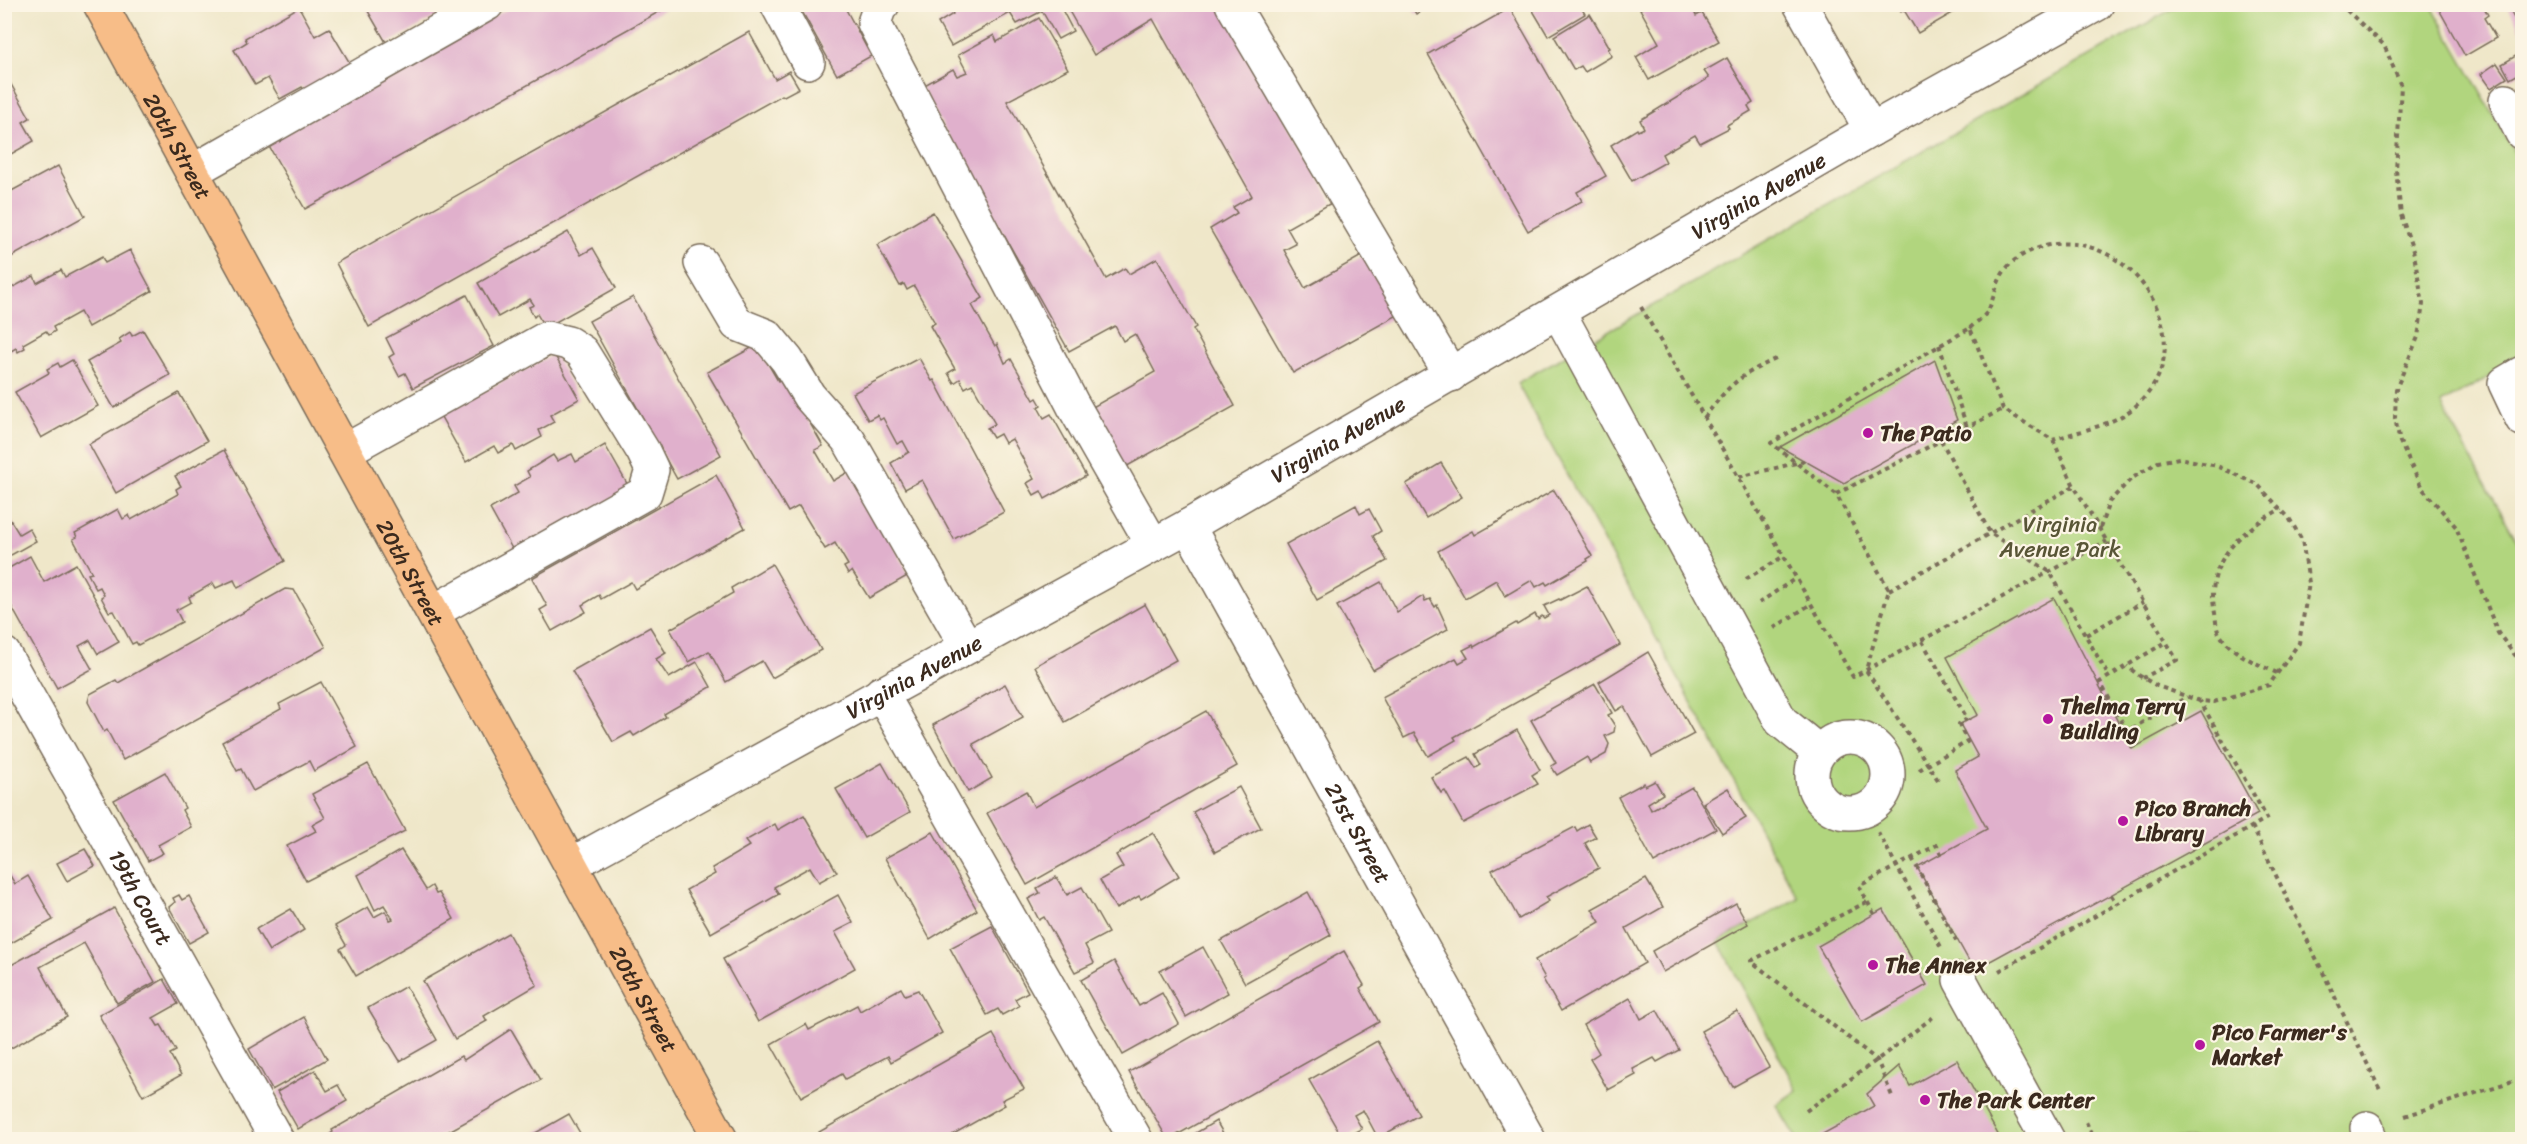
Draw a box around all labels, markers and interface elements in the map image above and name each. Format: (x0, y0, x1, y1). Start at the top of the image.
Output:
street label: 20th Street (132, 85, 223, 207)
street label: Virginia Avenue (1683, 140, 1834, 250)
street label: Virginia Avenue (1263, 384, 1413, 494)
place label: The Patio (1880, 414, 1972, 453)
marker: The Patio (1861, 426, 1875, 440)
park label: Virginia Avenue Park (1998, 505, 2121, 569)
street label: 20th Street (366, 512, 456, 634)
street label: Virginia Avenue (838, 623, 990, 730)
place label: Thelma Terry Building (2060, 687, 2186, 751)
marker: Thelma Terry Building (2041, 712, 2055, 726)
street label: 21st Street (1314, 775, 1403, 891)
place label: Pico Branch Library (2135, 789, 2251, 853)
marker: Pico Branch Library (2116, 814, 2130, 828)
street label: 19th Court (98, 842, 184, 953)
street label: 20th Street (599, 938, 689, 1060)
place label: The Annex (1885, 946, 1987, 985)
marker: The Annex (1866, 958, 1880, 972)
place label: Pico Farmer's Market (2211, 1013, 2348, 1077)
marker: Pico Farmer's Market (2193, 1038, 2207, 1052)
place label: The Park Center (1937, 1081, 2096, 1120)
marker: The Park Center (1918, 1093, 1932, 1107)

